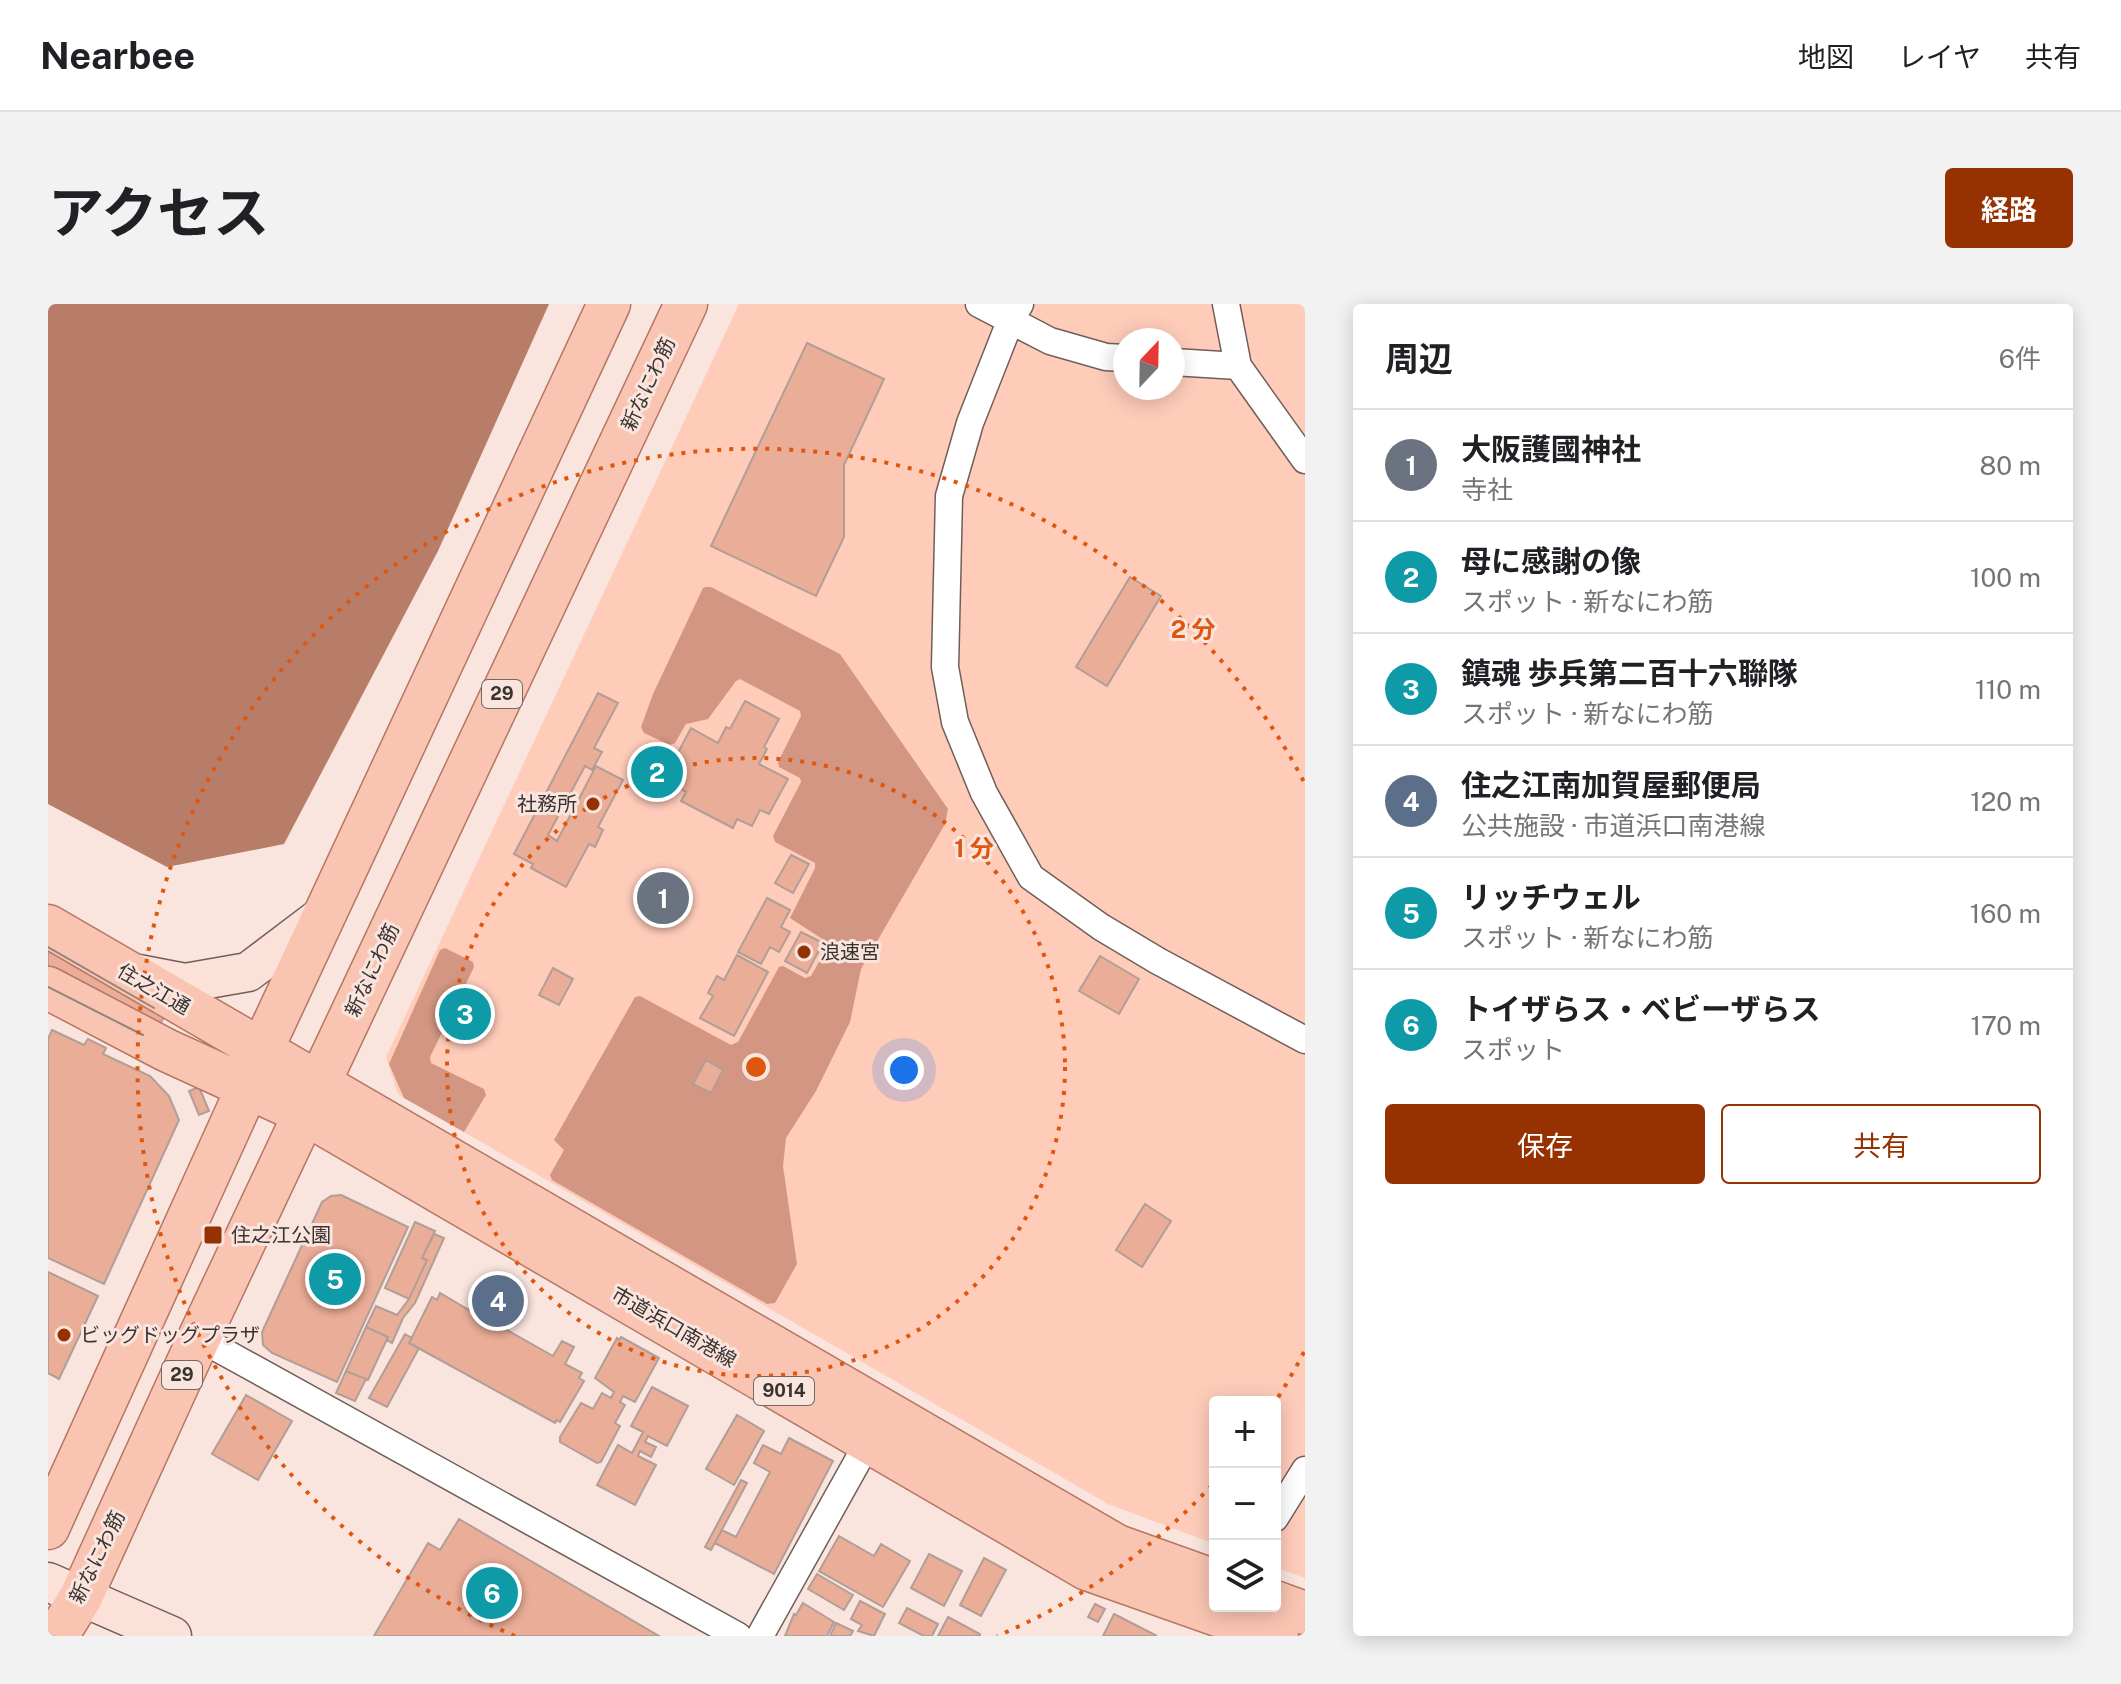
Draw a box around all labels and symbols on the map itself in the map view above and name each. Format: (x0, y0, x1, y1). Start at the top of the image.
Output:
north arrow (1113, 328, 1185, 400)
street label: 新なにわ筋 (616, 334, 680, 434)
text: 2 分 (1171, 615, 1215, 643)
road number: 29 (482, 680, 522, 708)
pin: 2 (631, 742, 683, 802)
place label: 社務所 (517, 792, 577, 816)
marker: 社務所 (584, 795, 602, 813)
text: 1 分 (954, 834, 994, 862)
pin: 1 (637, 868, 689, 928)
street label: 新なにわ筋 (340, 920, 404, 1020)
place label: 浪速宮 (820, 940, 880, 964)
marker: 浪速宮 (795, 943, 813, 961)
street label: 住之江通 (113, 959, 195, 1019)
pin: 3 (439, 984, 491, 1044)
your location (884, 1050, 924, 1090)
centre of rings (742, 1053, 770, 1081)
place label: 住之江公園 (231, 1223, 331, 1247)
marker: 住之江公園 (202, 1224, 224, 1246)
pin: 5 (309, 1249, 361, 1309)
pin: 4 (472, 1271, 524, 1331)
street label: 市道浜口南港線 (607, 1282, 741, 1372)
place label: ビッグドッグプラザ (80, 1323, 260, 1347)
marker: ビッグドッグプラザ (55, 1326, 73, 1344)
road number: 29 (162, 1361, 202, 1389)
road number: 9014 (754, 1377, 814, 1405)
street label: 新なにわ筋 (64, 1507, 130, 1607)
pin: 6 (466, 1563, 518, 1623)

